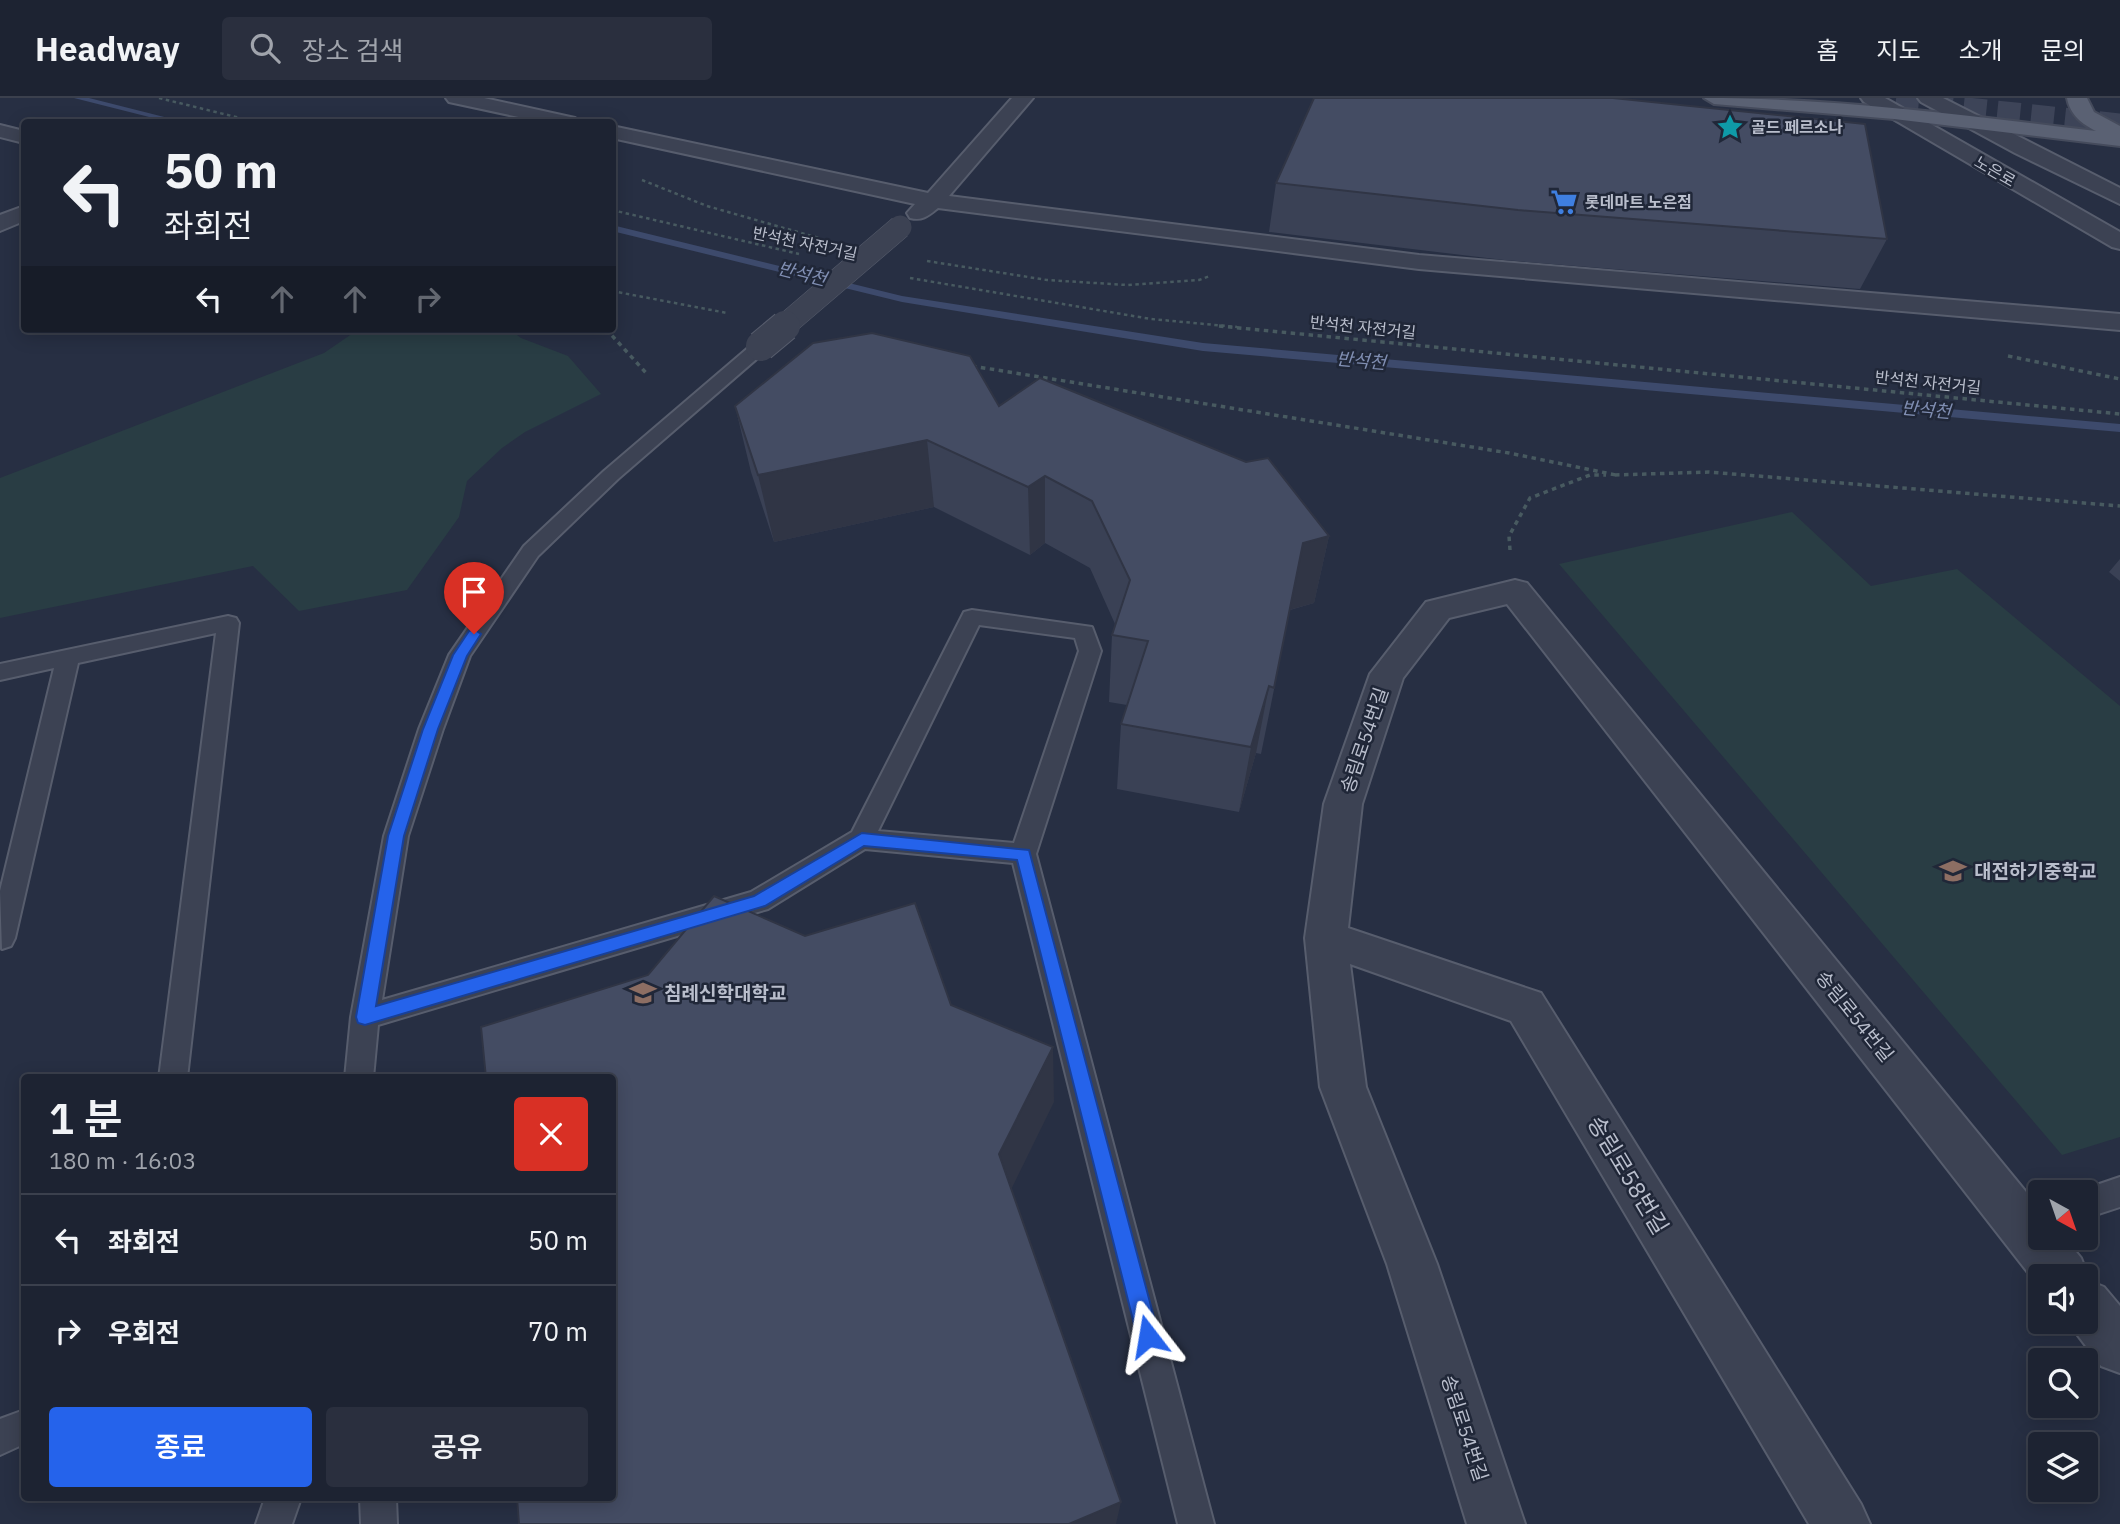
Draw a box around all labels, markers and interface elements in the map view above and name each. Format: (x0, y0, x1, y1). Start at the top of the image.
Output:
search box (222, 17, 712, 80)
text: Headway (35, 27, 180, 70)
icon: search (246, 29, 284, 67)
text: 장소 검색 (302, 33, 404, 67)
text: 홈 (1816, 34, 1838, 66)
text: 지도 (1876, 34, 1921, 66)
text: 소개 (1959, 34, 2003, 66)
text: 문의 (2041, 34, 2085, 66)
place icon: 골드 페르소나 (1715, 112, 1745, 142)
place label: 골드 페르소나 (1751, 117, 1843, 137)
text: 50 m (164, 138, 278, 201)
icon: left (49, 147, 140, 238)
street label: 노은로 (1971, 151, 2019, 191)
supermarket icon: 롯데마트 노은점 (1549, 187, 1579, 217)
place label: 롯데마트 노은점 (1585, 192, 1692, 212)
text: 좌회전 (164, 204, 252, 246)
street label: 반석천 자전거길 (751, 222, 859, 264)
water label: 반석천 (775, 256, 831, 291)
icon: left (190, 280, 228, 318)
icon: ahead (263, 280, 301, 318)
icon: ahead (336, 280, 374, 318)
icon: right (409, 280, 447, 318)
street label: 반석천 자전거길 (1309, 311, 1417, 343)
water label: 반석천 (1335, 347, 1389, 374)
street label: 반석천 자전거길 (1874, 366, 1982, 398)
water label: 반석천 (1900, 396, 1954, 423)
pin (444, 562, 504, 634)
icon: arrive (455, 573, 493, 611)
street label: 송림로54번길 (1335, 684, 1393, 796)
school or university icon: 대전하기중학교 (1938, 856, 1968, 886)
place label: 대전하기중학교 (1974, 859, 2096, 883)
street label: 송림로54번길 (1811, 966, 1899, 1066)
school or university icon: 침례신학대학교 (628, 978, 658, 1008)
place label: 침례신학대학교 (664, 981, 786, 1005)
text: 1 분 (49, 1091, 123, 1146)
button: close (514, 1097, 588, 1171)
street label: 송림로58번길 (1582, 1110, 1676, 1239)
text: 180 m · 16:03 (49, 1145, 196, 1175)
north arrow (2028, 1180, 2098, 1250)
map controls (2028, 1180, 2098, 1502)
icon: left (49, 1221, 87, 1259)
text: 50 m (528, 1223, 588, 1257)
text: 좌회전 (108, 1224, 180, 1258)
button: sound (2028, 1264, 2098, 1334)
position arrow (1111, 1299, 1185, 1373)
icon: right (49, 1312, 87, 1350)
text: 70 m (528, 1314, 588, 1348)
text: 우회전 (108, 1315, 180, 1349)
button: search (2028, 1348, 2098, 1418)
street label: 송림로54번길 (1437, 1372, 1493, 1484)
button: 종료 (49, 1407, 312, 1487)
button: 공유 (326, 1407, 588, 1487)
button: layers (2028, 1432, 2098, 1502)

